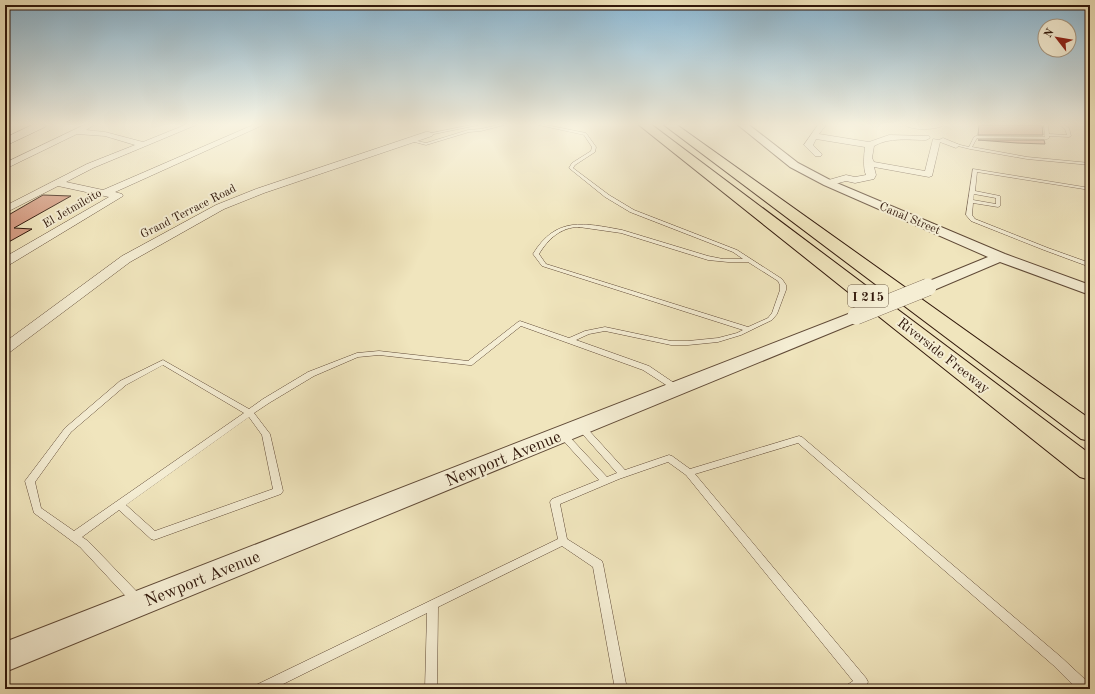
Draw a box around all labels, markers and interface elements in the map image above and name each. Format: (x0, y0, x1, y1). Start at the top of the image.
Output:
north arrow (1037, 18, 1077, 58)
text: N (1043, 27, 1057, 40)
street label: Grand Terrace Road (139, 183, 238, 241)
street label: El Jetmilcito (41, 187, 104, 230)
street label: Canal Street (877, 201, 942, 237)
road number: I 215 (848, 285, 888, 307)
street label: Riverside Freeway (895, 316, 993, 396)
street label: Newport Avenue (443, 428, 564, 490)
street label: Newport Avenue (142, 548, 263, 610)

